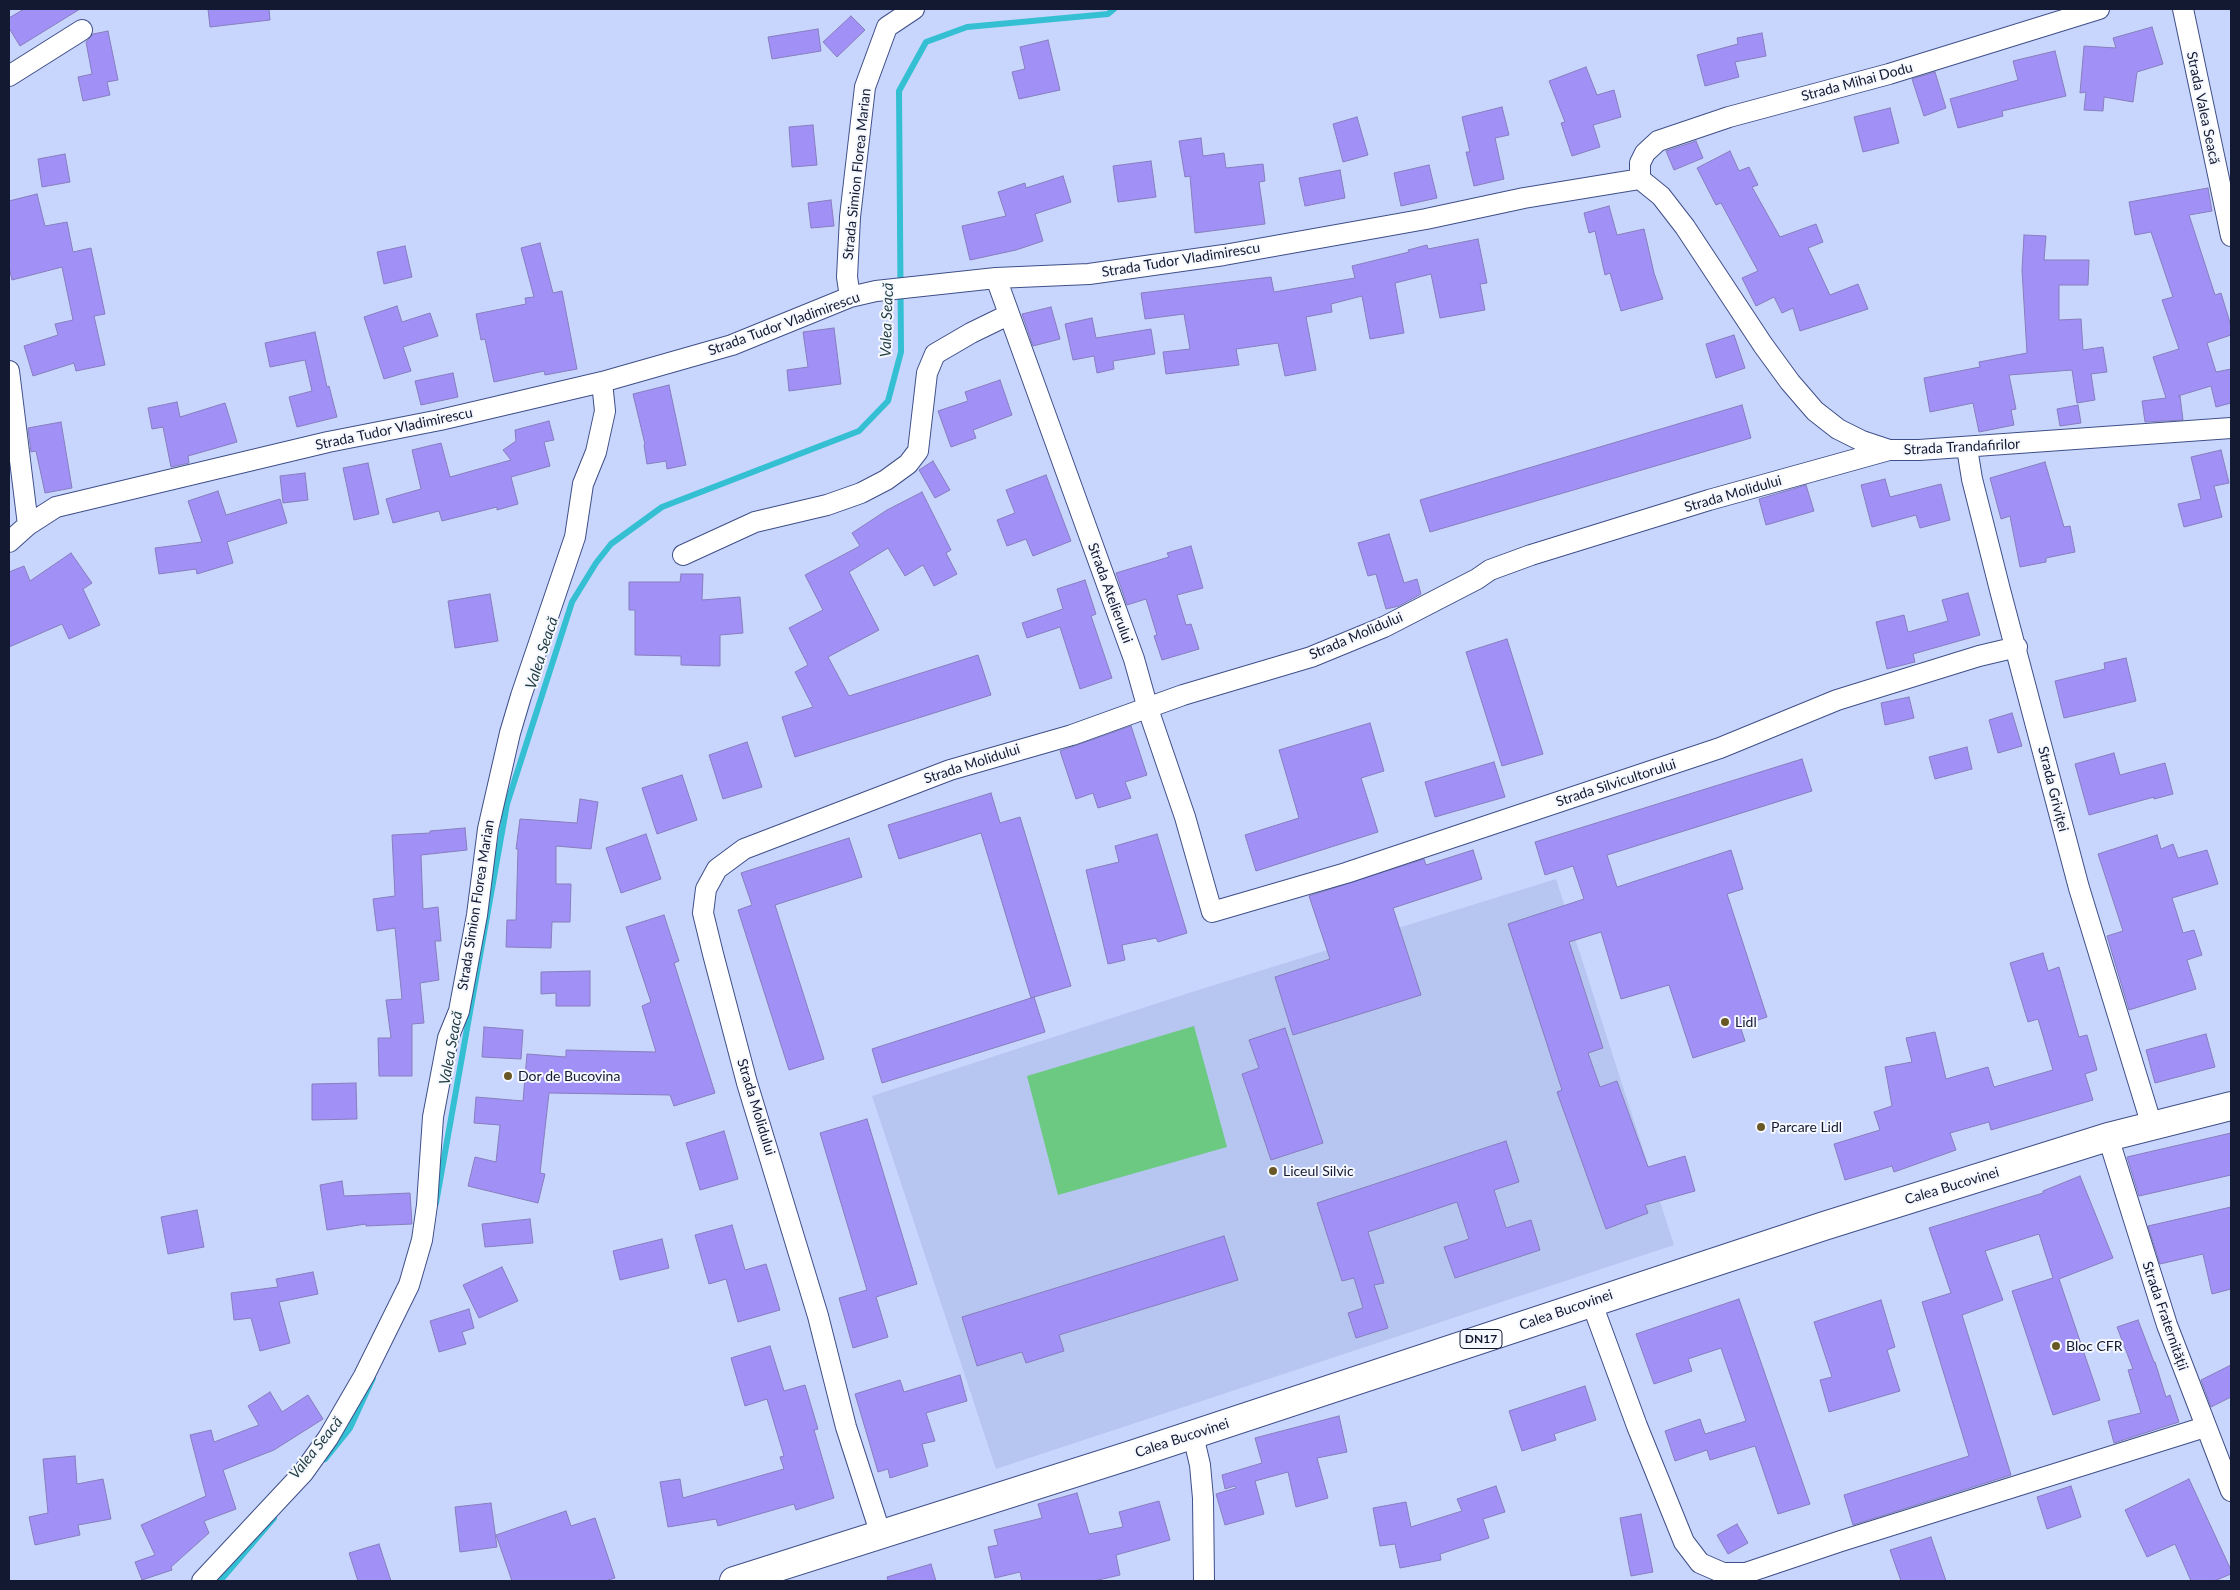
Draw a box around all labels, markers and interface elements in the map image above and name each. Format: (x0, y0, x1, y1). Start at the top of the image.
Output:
street label: Strada Valea Seacă (2183, 50, 2223, 166)
street label: Strada Mihai Dodu (1799, 59, 1915, 105)
street label: Strada Simion Florea Marian (840, 87, 874, 261)
street label: Strada Tudor Vladimirescu (1101, 239, 1261, 281)
water label: Valea Seacă (877, 282, 897, 358)
street label: Strada Tudor Vladimirescu (706, 289, 862, 359)
street label: Strada Tudor Vladimirescu (314, 404, 474, 454)
street label: Strada Trandafirilor (1903, 436, 2021, 458)
street label: Strada Molidului (1683, 472, 1783, 516)
street label: Strada Atelierului (1084, 541, 1136, 645)
street label: Strada Molidului (1307, 609, 1405, 663)
water label: Valea Seacă (522, 615, 562, 691)
street label: Strada Molidului (922, 741, 1022, 787)
street label: Strada Griviței (2034, 745, 2072, 833)
street label: Strada Silvicultorului (1554, 756, 1678, 810)
street label: Strada Simion Florea Marian (454, 819, 498, 991)
water label: Valea Seacă (436, 1010, 466, 1086)
place label: Lidl (1735, 1014, 1757, 1030)
marker: Lidl (1719, 1016, 1731, 1028)
street label: Strada Molidului (733, 1057, 779, 1157)
place label: Dor de Bucovina (518, 1068, 620, 1084)
marker: Dor de Bucovina (502, 1070, 514, 1082)
place label: Parcare Lidl (1771, 1119, 1842, 1135)
marker: Parcare Lidl (1755, 1121, 1767, 1133)
place label: Liceul Silvic (1283, 1163, 1354, 1179)
street label: Calea Bucovinei (1903, 1164, 2001, 1208)
marker: Liceul Silvic (1267, 1165, 1279, 1177)
street label: Strada Fraternității (2138, 1259, 2192, 1373)
street label: Calea Bucovinei (1517, 1286, 1615, 1334)
road number: DN17 (1460, 1330, 1502, 1348)
place label: Bloc CFR (2066, 1338, 2122, 1354)
marker: Bloc CFR (2050, 1340, 2062, 1352)
water label: Valea Seacă (286, 1413, 346, 1483)
street label: Calea Bucovinei (1133, 1415, 1231, 1461)

